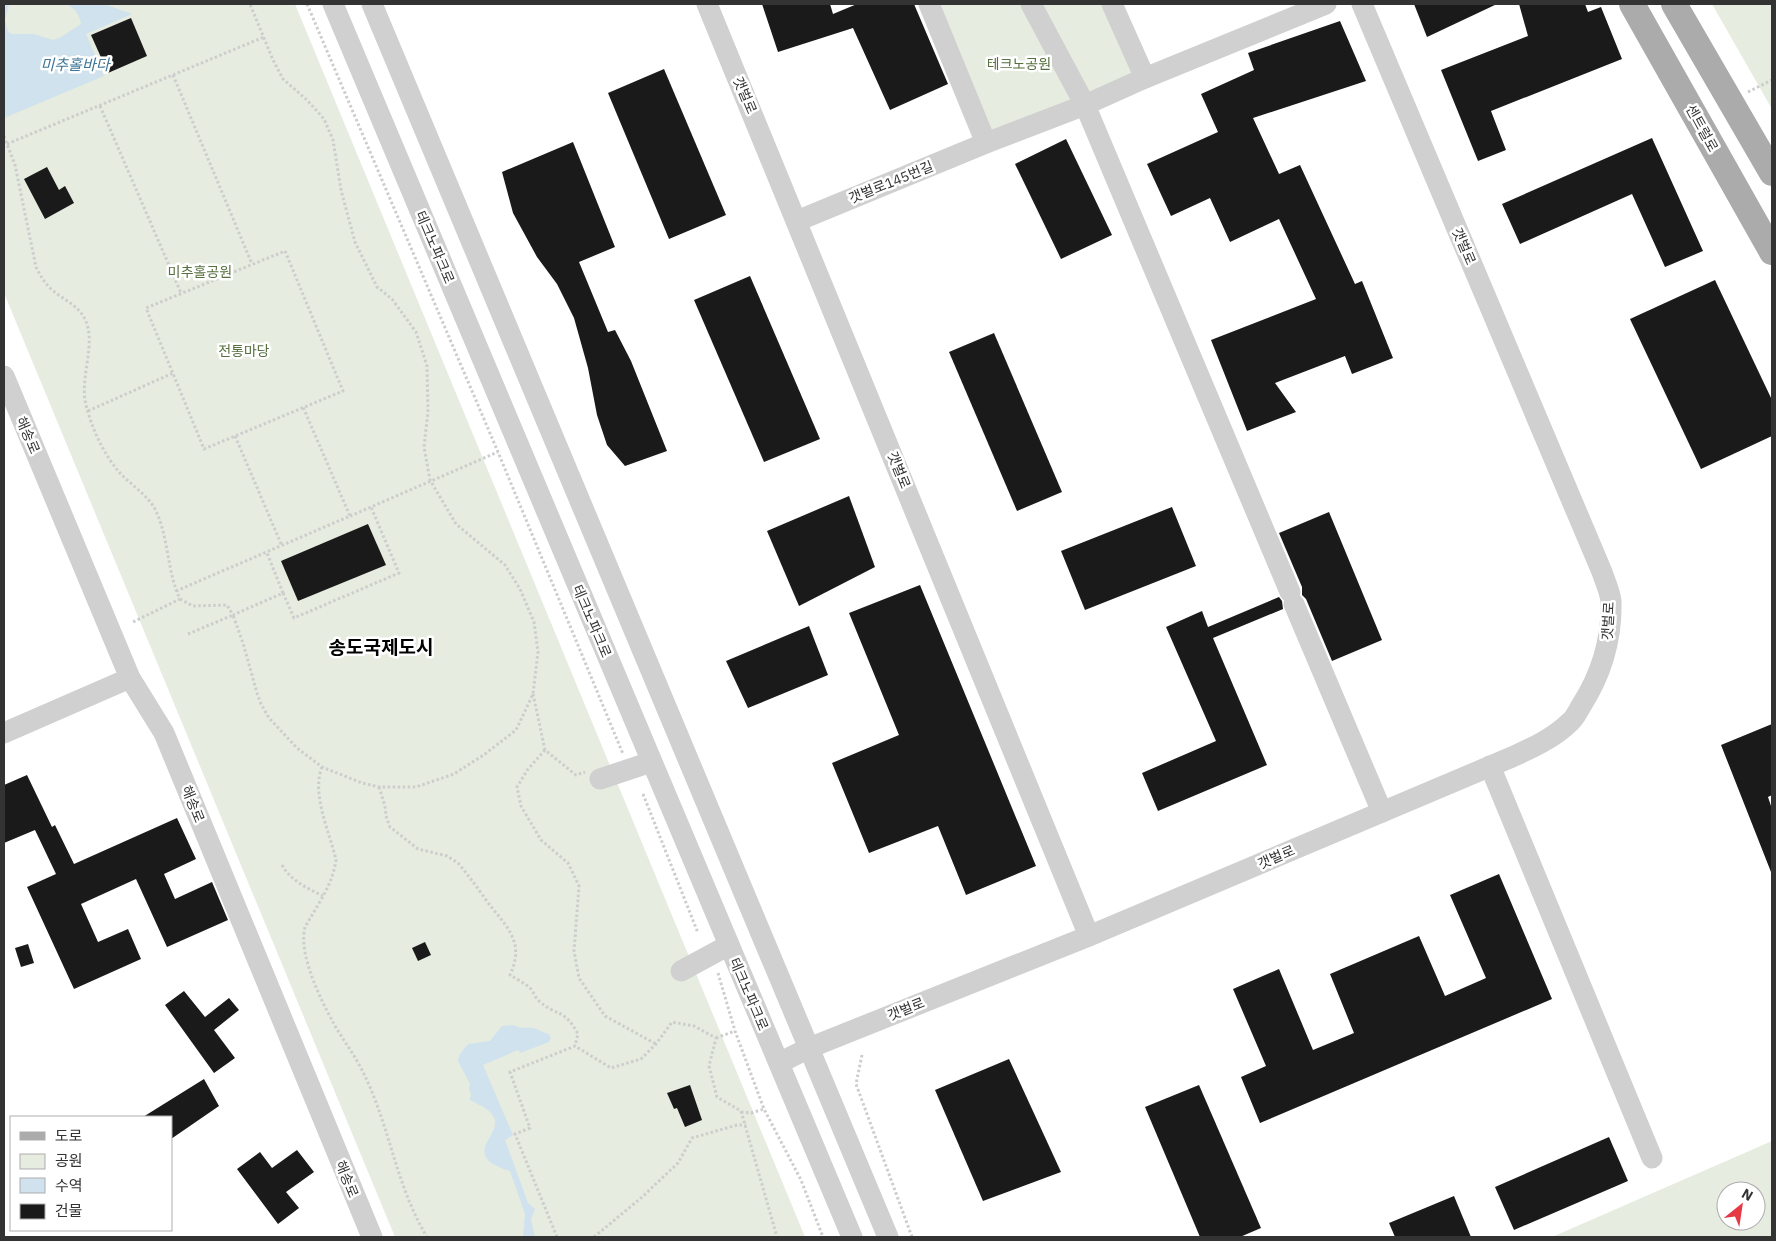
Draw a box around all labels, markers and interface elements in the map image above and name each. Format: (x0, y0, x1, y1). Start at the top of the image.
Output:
water label: 미추홀바다 (40, 55, 112, 74)
park label: 테크노공원 (987, 55, 1051, 73)
street label: 갯벌로 (729, 74, 761, 116)
street label: 센트럴로 (1682, 101, 1722, 155)
street label: 갯벌로145번길 (846, 157, 936, 207)
street label: 테크노파크로 (412, 208, 458, 286)
street label: 갯벌로 (1448, 225, 1480, 267)
park label: 미추홀공원 (168, 263, 232, 281)
park label: 전통마당 (218, 342, 270, 360)
street label: 해송로 (12, 414, 44, 456)
street label: 갯벌로 (883, 449, 915, 491)
street label: 테크노파크로 (569, 582, 615, 660)
street label: 갯벌로 (1598, 601, 1618, 641)
district label: 송도국제도시 (329, 635, 433, 659)
street label: 해송로 (177, 783, 209, 825)
street label: 갯벌로 (1255, 841, 1297, 873)
street label: 테크노파크로 (726, 955, 772, 1033)
street label: 갯벌로 (885, 993, 927, 1025)
legend (10, 1116, 172, 1231)
text: 도로 (55, 1126, 83, 1145)
text: 공원 (55, 1151, 83, 1170)
street label: 해송로 (331, 1158, 363, 1200)
text: 수역 (55, 1176, 83, 1195)
north arrow (1716, 1181, 1766, 1231)
text: N (1739, 1184, 1756, 1205)
text: 건물 (55, 1201, 83, 1220)

